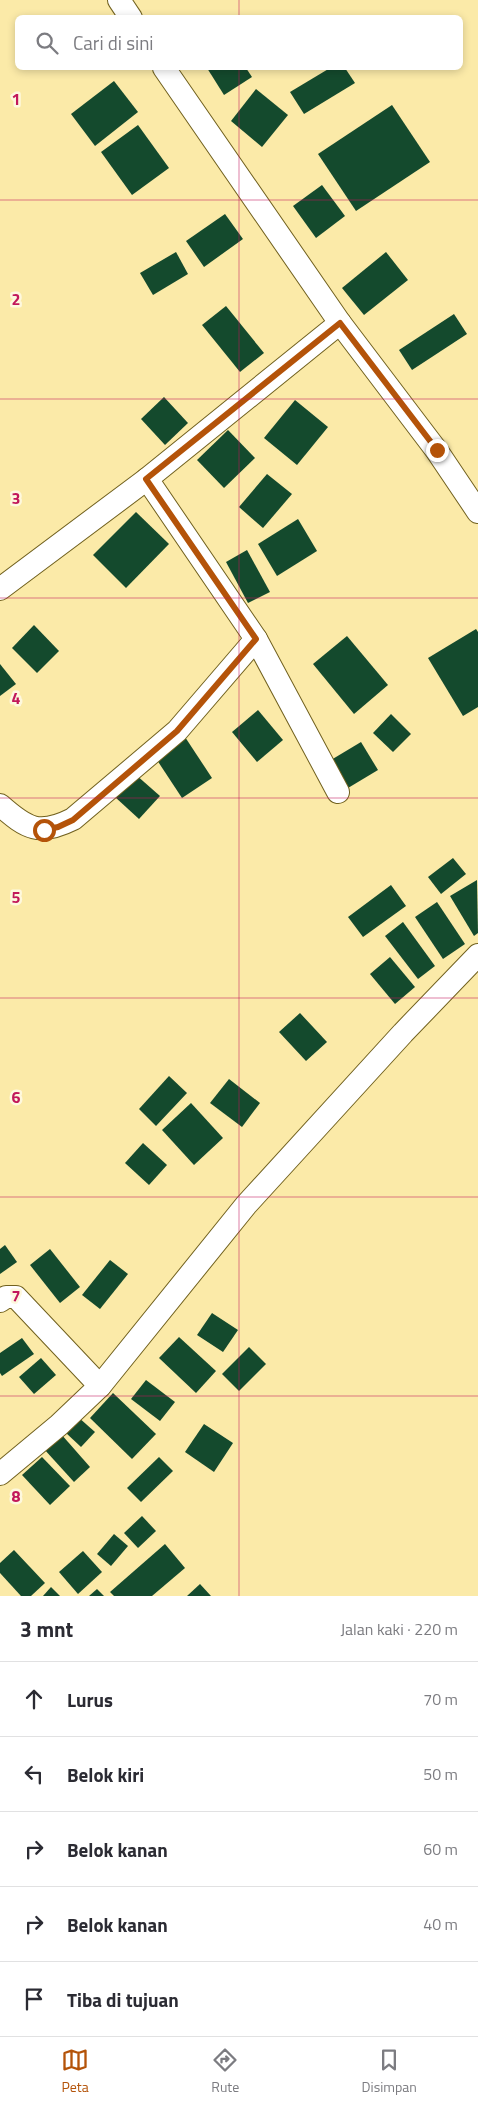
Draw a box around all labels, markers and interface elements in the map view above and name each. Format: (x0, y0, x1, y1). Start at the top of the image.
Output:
search box (15, 15, 463, 70)
text: Cari di sini (73, 28, 154, 57)
icon: search (33, 29, 61, 57)
text: 1 (12, 87, 20, 111)
text: 2 (12, 287, 20, 311)
route end (426, 439, 449, 462)
text: 3 (12, 486, 20, 510)
text: 4 (12, 686, 21, 710)
route start (33, 819, 56, 842)
text: 5 (12, 885, 21, 909)
text: 6 (12, 1085, 21, 1109)
text: 7 (12, 1284, 20, 1308)
text: 8 (12, 1484, 21, 1508)
text: 3 mnt (20, 1613, 73, 1645)
text: Jalan kaki · 220 m (340, 1617, 458, 1641)
icon: ahead (20, 1685, 48, 1713)
text: Lurus (67, 1685, 113, 1714)
text: 70 m (423, 1687, 458, 1711)
icon: left (20, 1760, 48, 1788)
text: Belok kiri (67, 1760, 144, 1789)
text: 50 m (423, 1762, 458, 1786)
icon: right (20, 1835, 48, 1863)
text: Belok kanan (67, 1835, 168, 1864)
text: 60 m (423, 1837, 458, 1861)
icon: right (20, 1910, 48, 1938)
text: Belok kanan (67, 1910, 168, 1939)
text: 40 m (423, 1912, 458, 1936)
icon: arrive (20, 1985, 48, 2013)
text: Tiba di tujuan (67, 1985, 179, 2014)
tab: Peta (61, 2046, 89, 2097)
tab: Rute (211, 2046, 239, 2097)
tab: Disimpan (362, 2046, 417, 2097)

